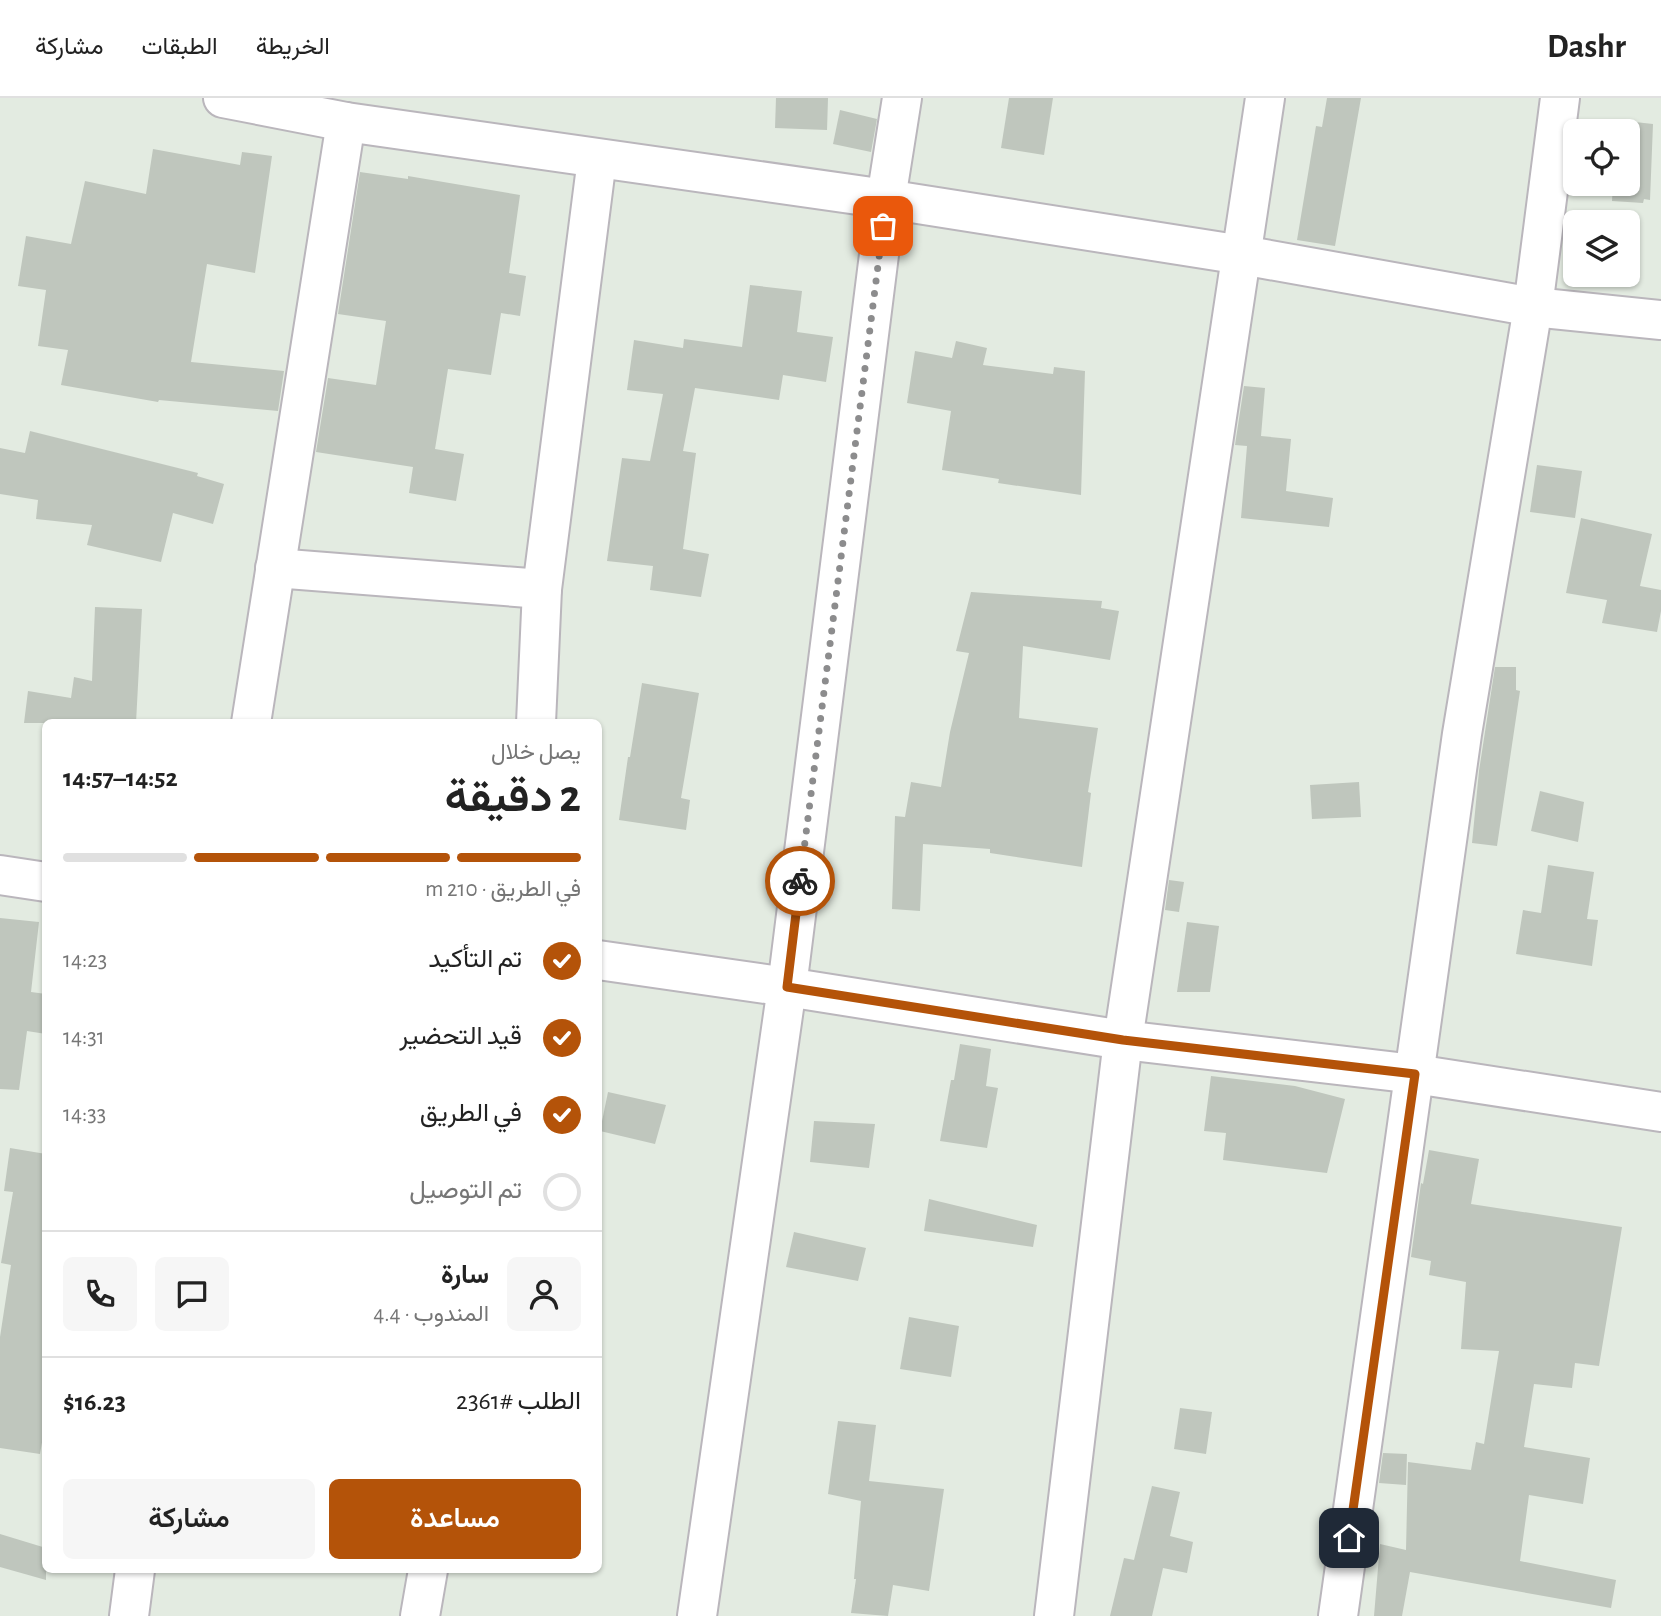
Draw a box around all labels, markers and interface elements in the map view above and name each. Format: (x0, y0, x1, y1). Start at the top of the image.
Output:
text: Dashr (1547, 31, 1626, 64)
text: مشاركة (35, 35, 103, 59)
text: الطبقات (141, 35, 218, 59)
text: الخريطة (256, 35, 330, 59)
map controls (1563, 119, 1640, 287)
button: locate (1563, 119, 1640, 196)
pin (853, 196, 913, 256)
icon: bag (864, 207, 902, 245)
button: layers (1563, 210, 1640, 287)
text: يصل خلال (491, 741, 581, 764)
text: 14:52–14:57 (63, 765, 178, 791)
text: 2 دقيقة (444, 774, 581, 820)
courier (765, 846, 835, 916)
icon: bike (781, 862, 819, 900)
text: في الطريق · 210 m (425, 878, 581, 901)
icon: check (543, 942, 581, 980)
text: تم التأكيد (428, 946, 522, 972)
text: 14:23 (63, 949, 107, 972)
icon: check (543, 1019, 581, 1057)
text: قيد التحضير (399, 1023, 522, 1049)
text: 14:31 (63, 1026, 105, 1049)
icon: check (543, 1096, 581, 1134)
text: في الطريق (420, 1100, 522, 1126)
text: 14:33 (63, 1103, 106, 1126)
text: تم التوصيل (409, 1177, 522, 1203)
button: phone (63, 1257, 137, 1331)
button: chat (155, 1257, 229, 1331)
button: person (507, 1257, 581, 1331)
text: سارة (441, 1262, 489, 1288)
text: المندوب · 4.4 (373, 1303, 489, 1326)
text: الطلب #2361 (456, 1388, 581, 1414)
text: $16.23 (63, 1389, 126, 1415)
button: مشاركة (63, 1479, 315, 1559)
button: مساعدة (329, 1479, 581, 1559)
pin (1319, 1508, 1379, 1568)
icon: home (1330, 1519, 1368, 1557)

